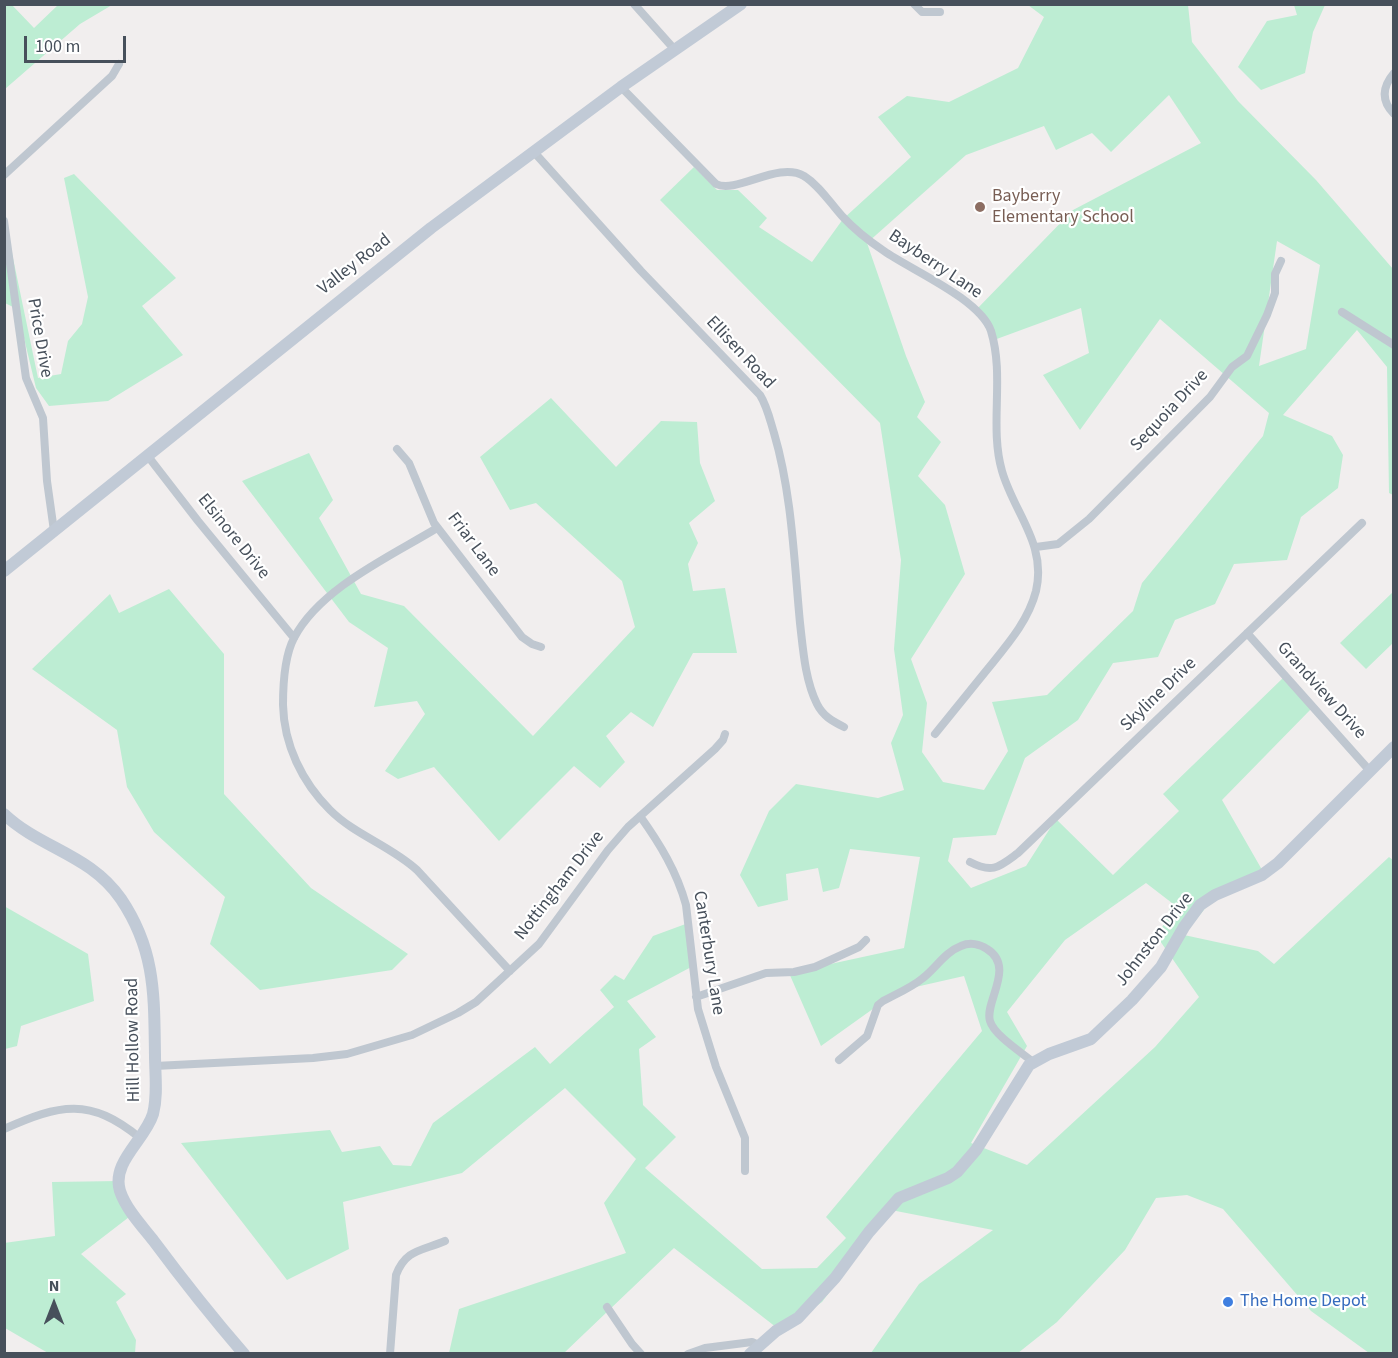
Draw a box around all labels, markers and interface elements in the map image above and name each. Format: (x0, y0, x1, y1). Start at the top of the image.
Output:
scale bar (27, 24, 129, 62)
text: 100 m (35, 34, 80, 59)
place label: Bayberry Elementary School (992, 186, 1134, 228)
marker: Bayberry Elementary School (973, 200, 987, 214)
street label: Bayberry Lane (884, 226, 986, 304)
street label: Valley Road (314, 230, 396, 300)
street label: Price Drive (21, 297, 57, 379)
street label: Ellisen Road (701, 312, 779, 394)
street label: Sequoia Drive (1127, 366, 1213, 456)
street label: Elsinore Drive (192, 490, 274, 584)
street label: Friar Lane (442, 509, 504, 581)
street label: Grandview Drive (1272, 638, 1370, 744)
street label: Skyline Drive (1116, 653, 1202, 737)
street label: Nottingham Drive (511, 827, 609, 945)
street label: Canterbury Lane (688, 889, 728, 1017)
street label: Johnston Drive (1112, 889, 1198, 991)
street label: Hill Hollow Road (122, 978, 146, 1102)
north arrow (24, 1274, 84, 1334)
text: N (49, 1275, 59, 1297)
place label: The Home Depot (1240, 1291, 1366, 1313)
marker: The Home Depot (1221, 1295, 1235, 1309)

